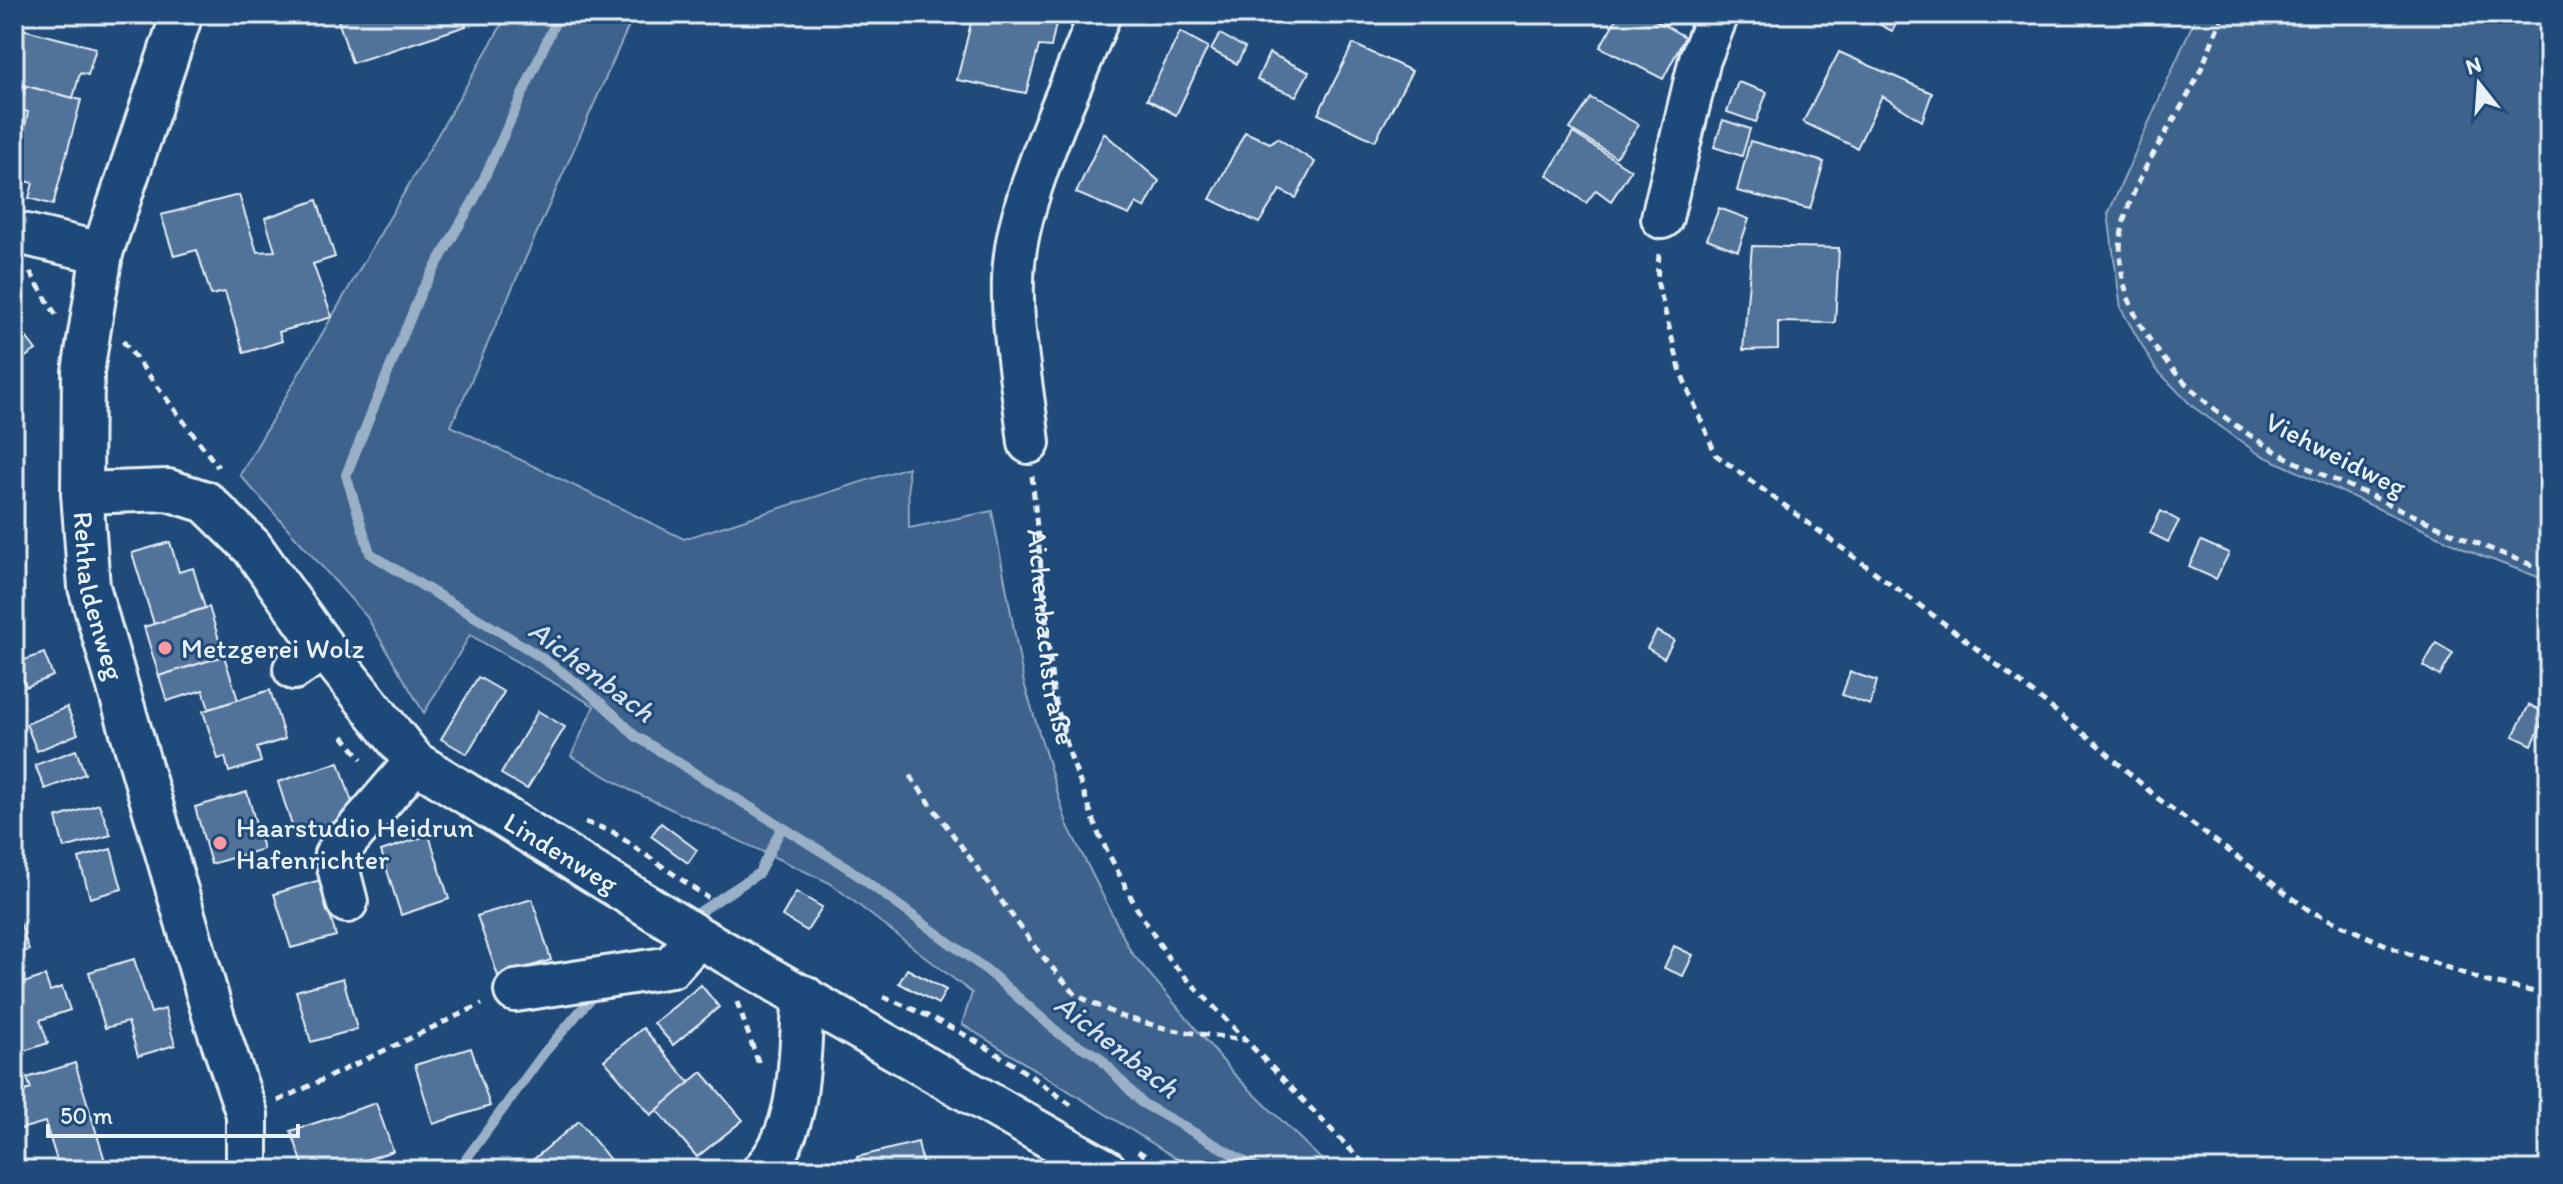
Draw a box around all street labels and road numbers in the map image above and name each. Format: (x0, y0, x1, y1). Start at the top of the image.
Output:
street label: Viehweidweg (2260, 404, 2413, 504)
street label: Rehhaldenweg (66, 510, 132, 685)
street label: Aichenbachstraße (1020, 527, 1083, 748)
street label: Lindenweg (498, 804, 625, 901)

